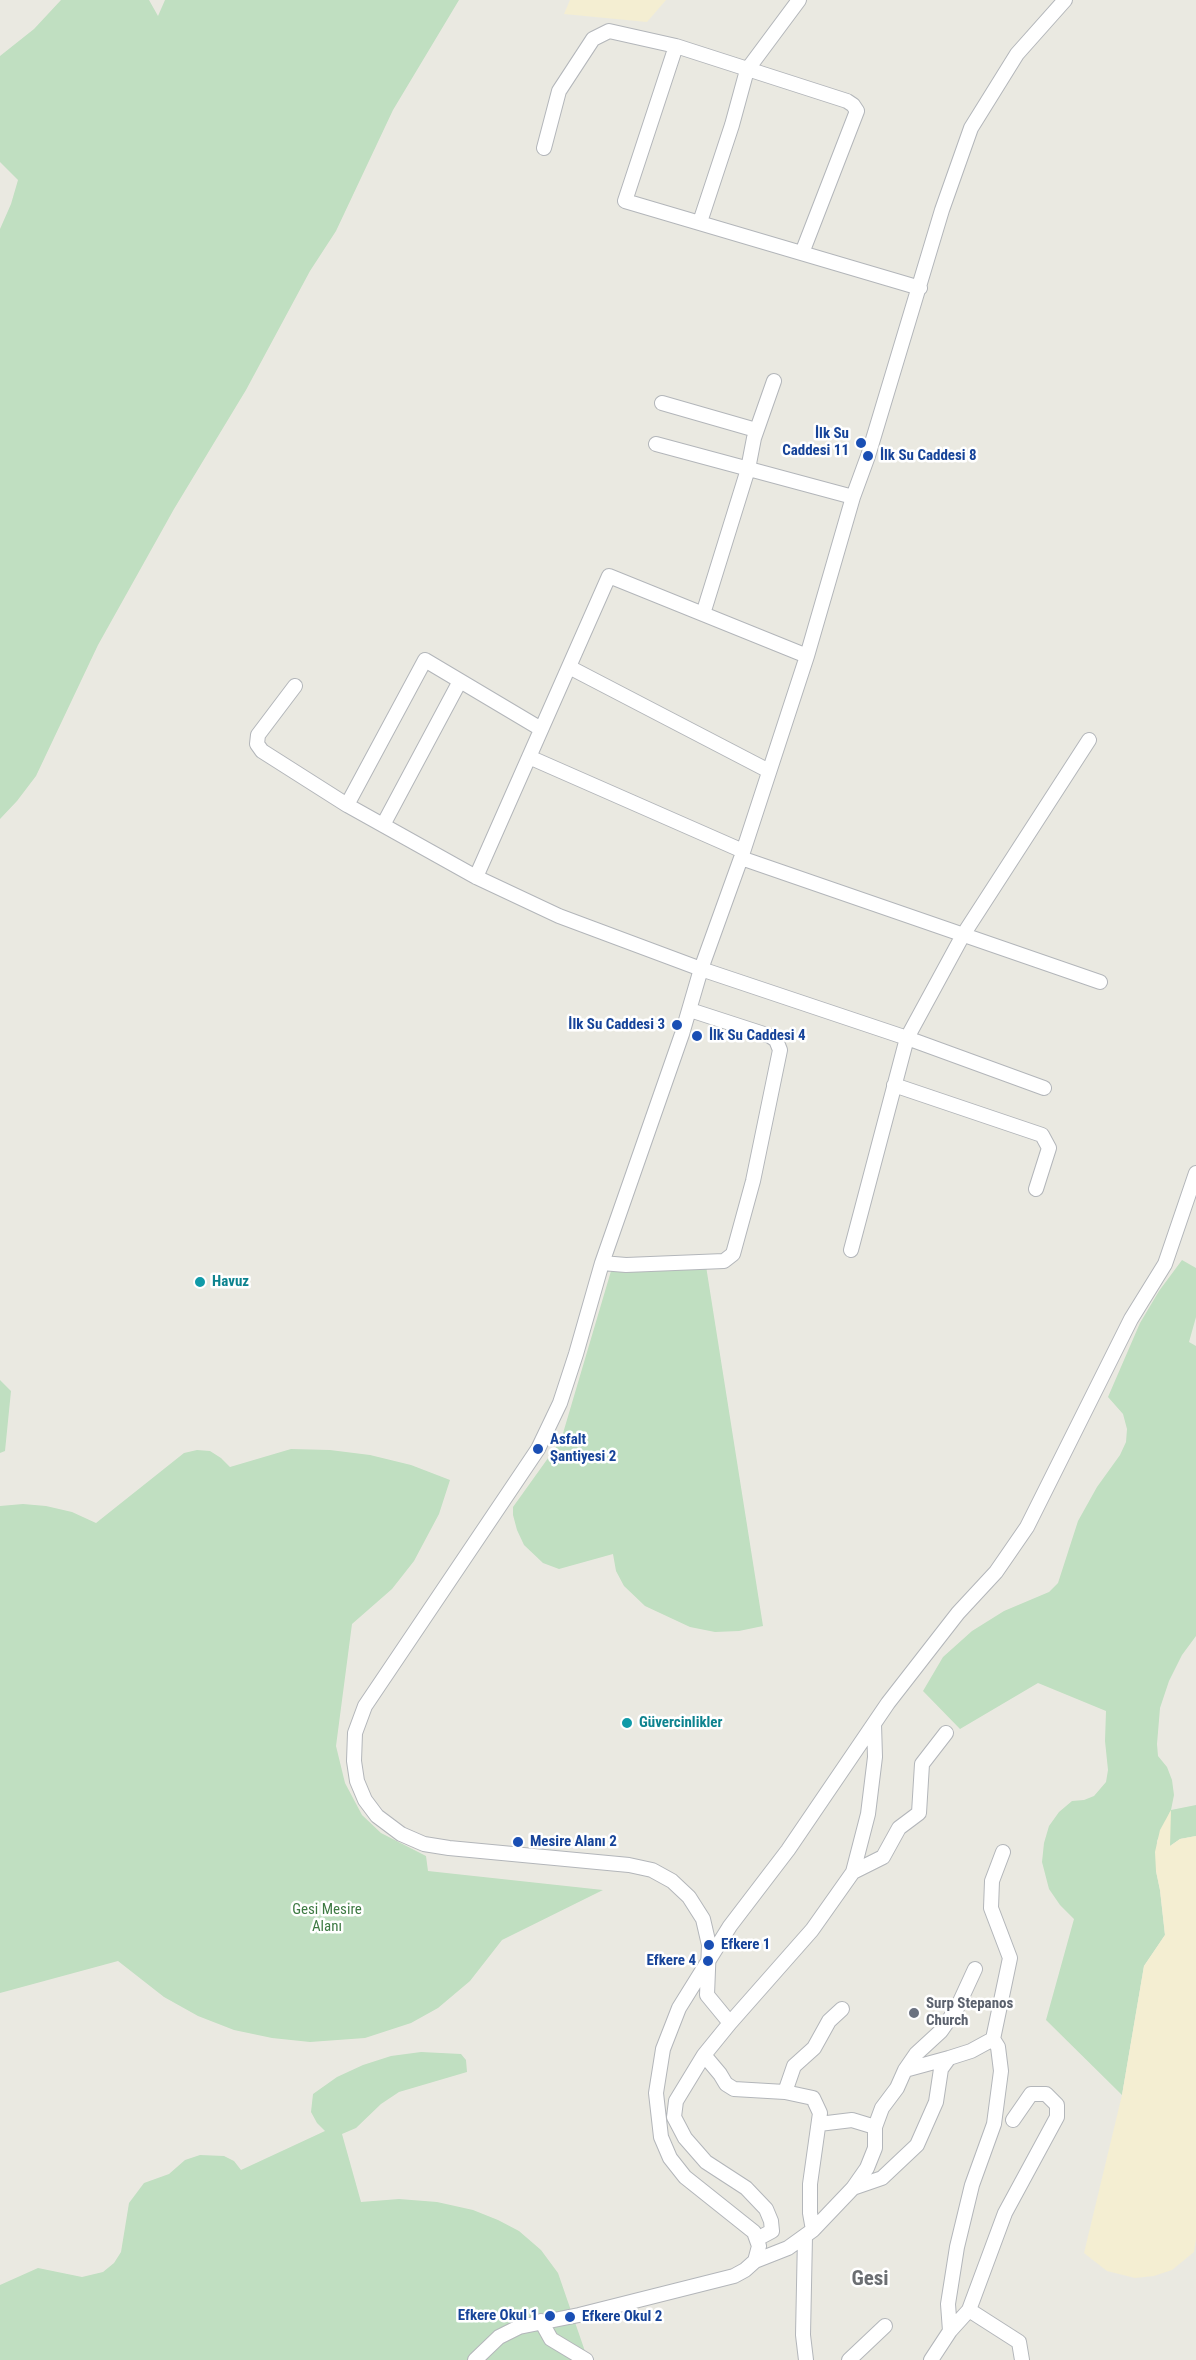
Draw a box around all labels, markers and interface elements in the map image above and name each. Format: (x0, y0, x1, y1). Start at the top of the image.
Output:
place label: İlk Su Caddesi 11 (782, 425, 849, 460)
marker: İlk Su Caddesi 11 (854, 436, 868, 450)
place label: İlk Su Caddesi 8 (880, 447, 977, 465)
marker: İlk Su Caddesi 8 (861, 449, 875, 463)
place label: İlk Su Caddesi 3 (568, 1016, 665, 1034)
marker: İlk Su Caddesi 3 (670, 1018, 684, 1032)
place label: İlk Su Caddesi 4 (709, 1027, 806, 1045)
marker: İlk Su Caddesi 4 (690, 1029, 704, 1043)
place label: Havuz (212, 1273, 249, 1291)
marker: Havuz (193, 1275, 207, 1289)
place label: Asfalt Şantiyesi 2 (550, 1431, 616, 1466)
marker: Asfalt Şantiyesi 2 (531, 1442, 545, 1456)
place label: Güvercinlikler (639, 1714, 723, 1732)
marker: Güvercinlikler (620, 1716, 634, 1730)
place label: Mesire Alanı 2 (530, 1833, 617, 1851)
marker: Mesire Alanı 2 (511, 1835, 525, 1849)
park label: Gesi Mesire Alanı (292, 1901, 362, 1936)
place label: Efkere 1 (721, 1936, 770, 1954)
marker: Efkere 1 (702, 1938, 716, 1952)
place label: Efkere 4 (647, 1952, 696, 1970)
marker: Efkere 4 (701, 1954, 715, 1968)
place label: Surp Stepanos Church (926, 1995, 1013, 2030)
marker: Surp Stepanos Church (907, 2006, 921, 2020)
district label: Gesi (851, 2267, 889, 2293)
place label: Efkere Okul 1 (458, 2307, 538, 2325)
place label: Efkere Okul 2 (582, 2308, 662, 2326)
marker: Efkere Okul 1 (543, 2309, 557, 2323)
marker: Efkere Okul 2 (563, 2310, 577, 2324)

